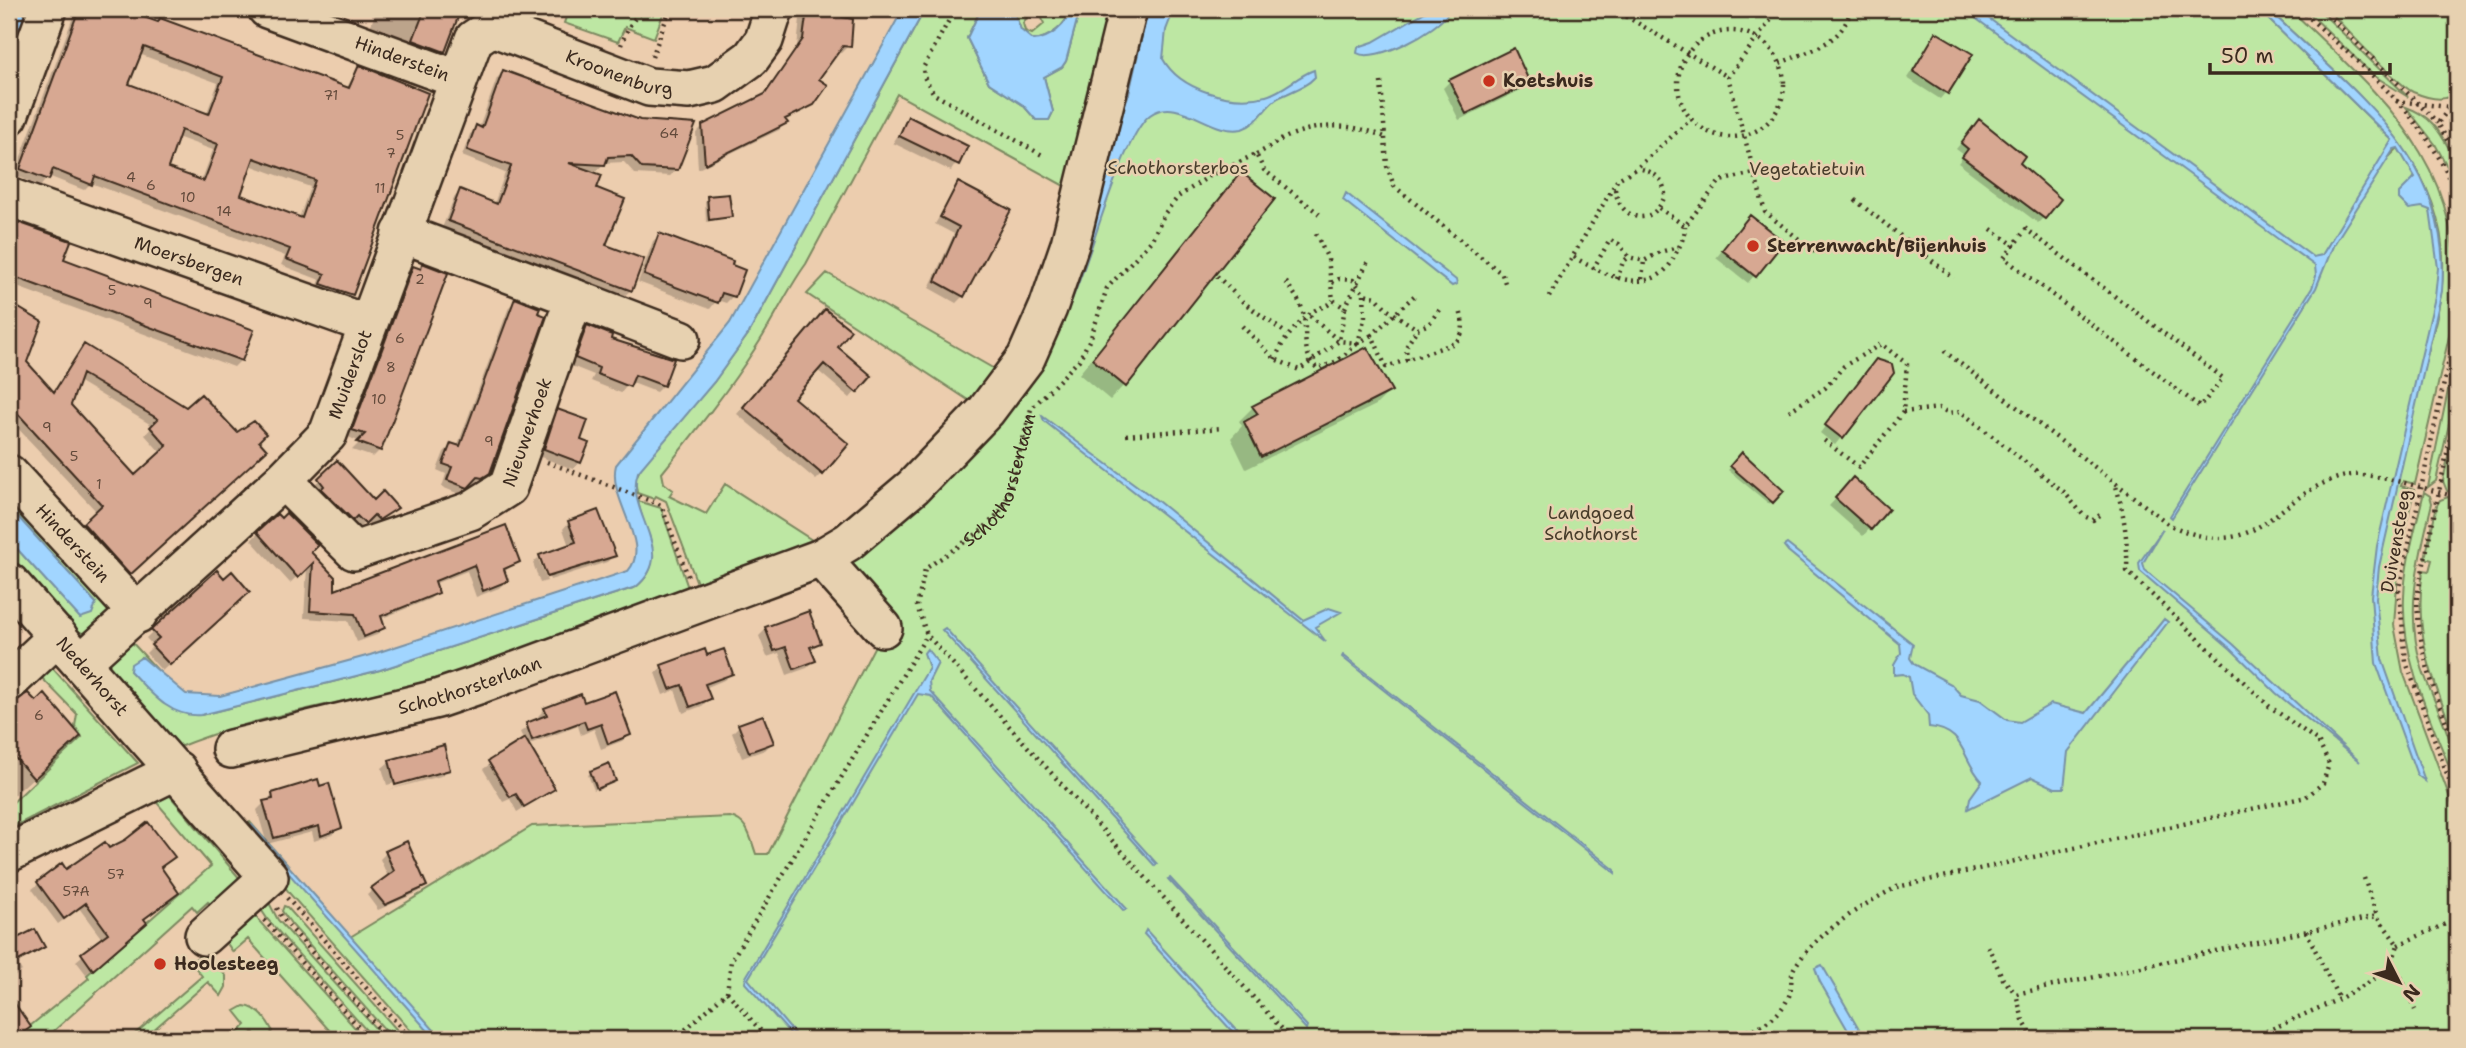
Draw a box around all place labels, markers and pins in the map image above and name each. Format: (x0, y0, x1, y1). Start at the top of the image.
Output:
place label: Koetshuis (1503, 69, 1593, 93)
marker: Koetshuis (1481, 73, 1497, 89)
place label: Sterrenwacht/Bijenhuis (1767, 234, 1986, 258)
marker: Sterrenwacht/Bijenhuis (1745, 238, 1761, 254)
place label: Hoolesteeg (174, 952, 279, 976)
marker: Hoolesteeg (152, 956, 168, 972)

